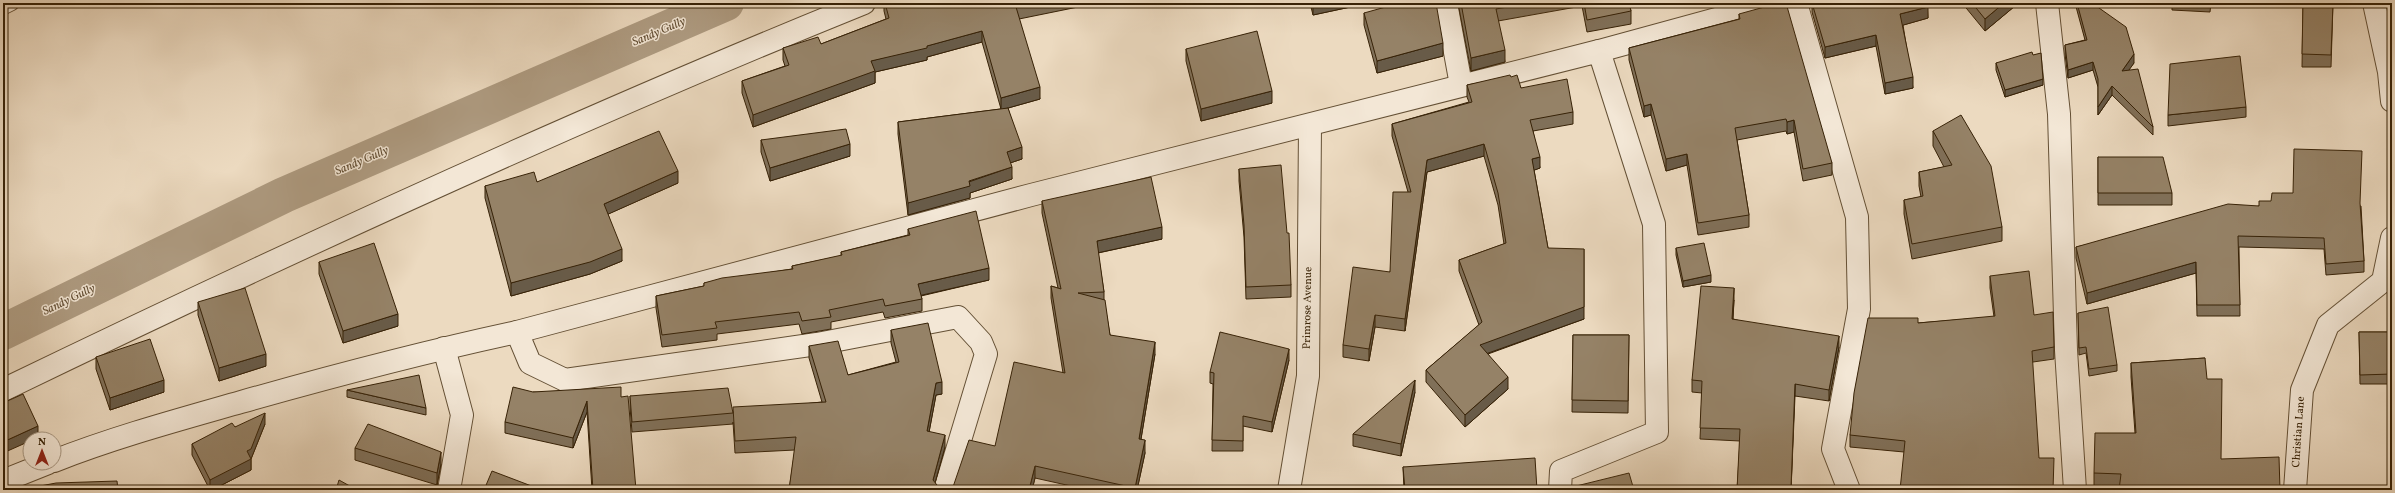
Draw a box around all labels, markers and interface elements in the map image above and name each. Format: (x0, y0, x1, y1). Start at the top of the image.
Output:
water label: Sandy Gully (630, 13, 689, 50)
water label: Sandy Gully (333, 142, 392, 179)
street label: Primrose Avenue (1300, 267, 1316, 349)
water label: Sandy Gully (40, 280, 98, 320)
street label: Christian Lane (2289, 396, 2309, 468)
north arrow (22, 431, 62, 471)
text: N (38, 435, 46, 450)

